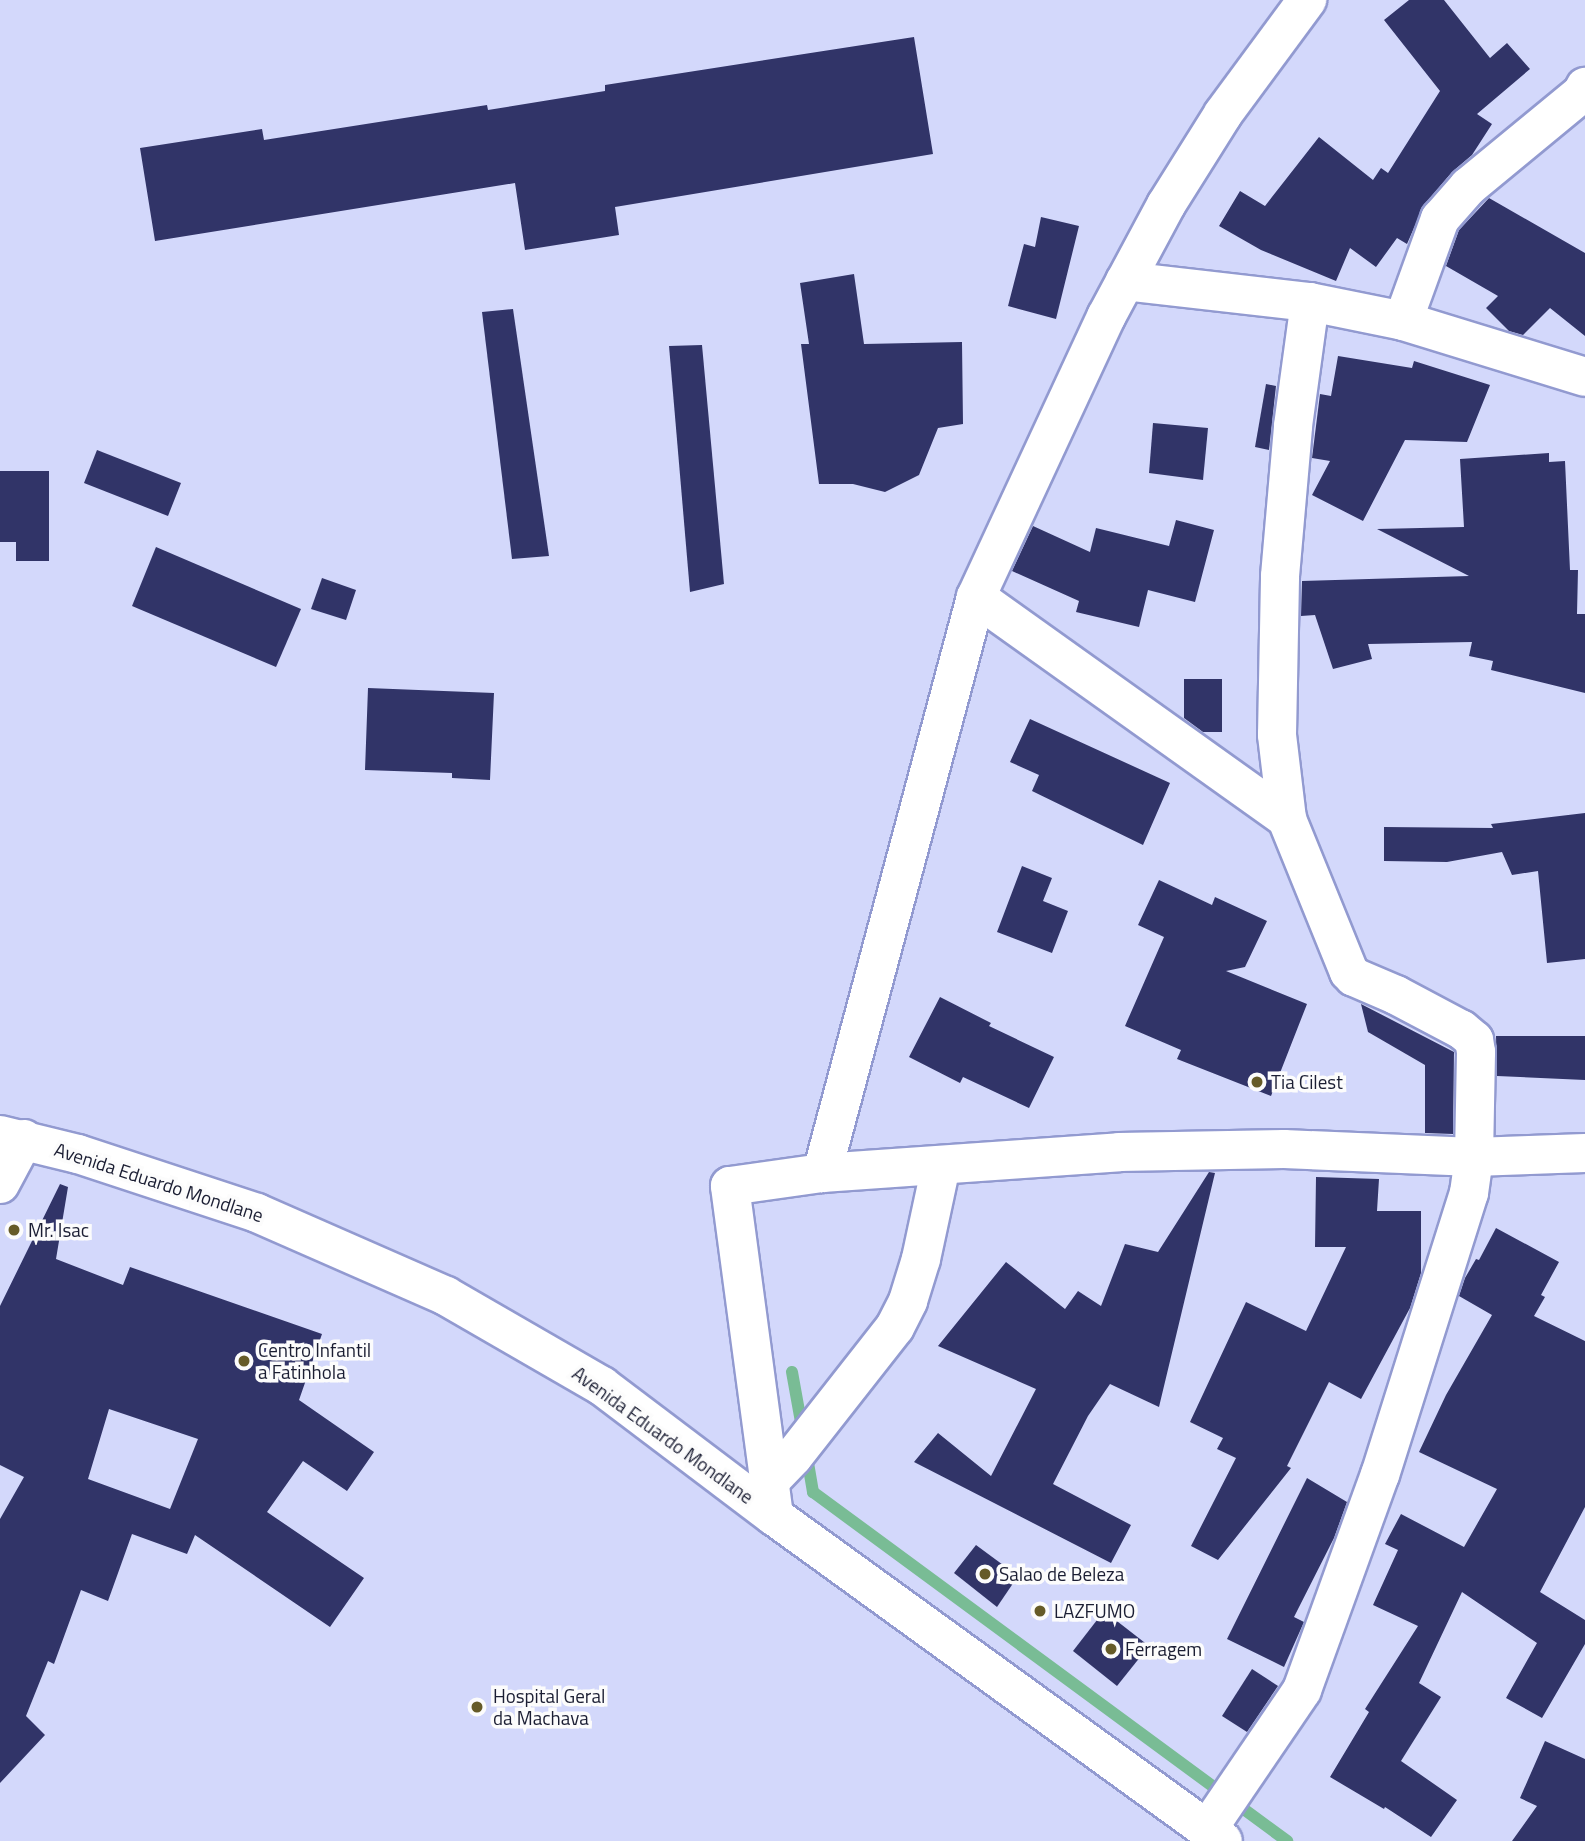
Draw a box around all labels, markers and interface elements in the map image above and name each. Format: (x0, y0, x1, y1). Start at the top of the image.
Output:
place label: Tia Cilest (1271, 1071, 1343, 1093)
marker: Tia Cilest (1249, 1074, 1265, 1090)
street label: Avenida Eduardo Mondlane (52, 1137, 266, 1227)
place label: Mr. Isac (28, 1219, 89, 1241)
marker: Mr. Isac (6, 1222, 22, 1238)
place label: Centro Infantil a Fatinhola (258, 1339, 371, 1383)
marker: Centro Infantil a Fatinhola (236, 1353, 252, 1369)
street label: Avenida Eduardo Mondlane (568, 1362, 758, 1508)
place label: Salao de Beleza (999, 1563, 1124, 1585)
marker: Salao de Beleza (977, 1566, 993, 1582)
place label: LAZFUMO (1054, 1600, 1135, 1622)
marker: LAZFUMO (1032, 1603, 1048, 1619)
place label: Ferragem (1125, 1638, 1202, 1660)
marker: Ferragem (1103, 1641, 1119, 1657)
place label: Hospital Geral da Machava (493, 1685, 605, 1729)
marker: Hospital Geral da Machava (467, 1697, 487, 1717)

